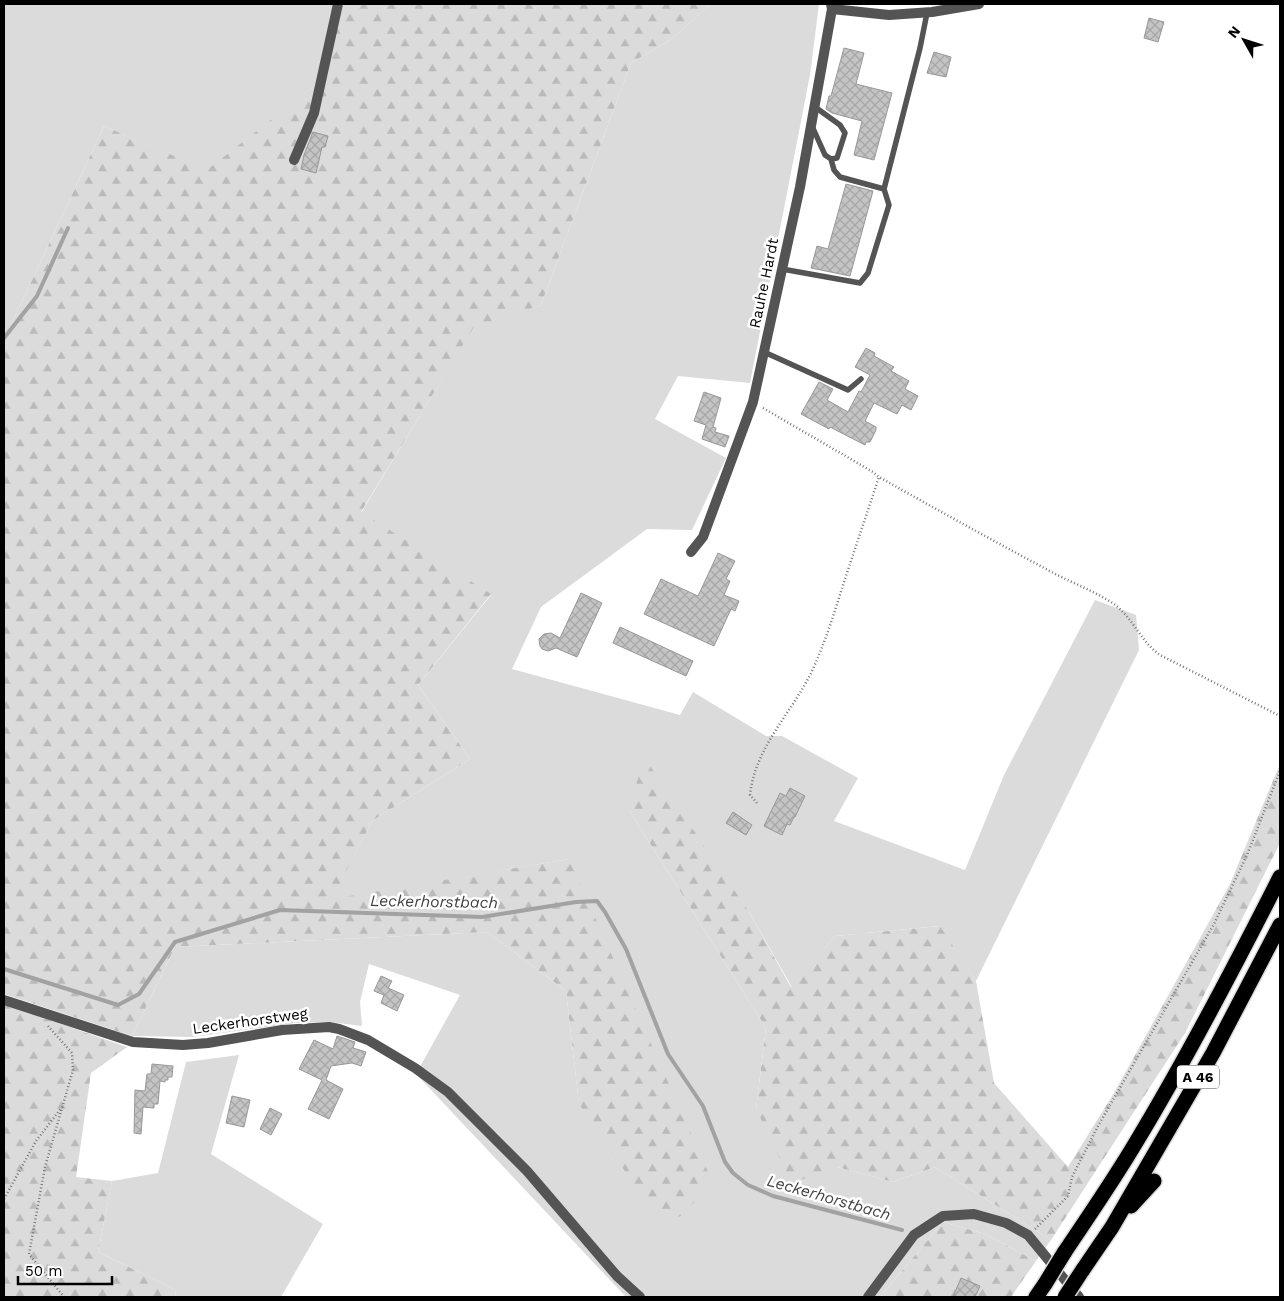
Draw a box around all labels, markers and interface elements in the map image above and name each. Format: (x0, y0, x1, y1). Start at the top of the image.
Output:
north arrow (1219, 15, 1269, 65)
text: N (1224, 23, 1243, 41)
street label: Rauhe Hardt (746, 236, 782, 330)
water label: Leckerhorstbach (370, 891, 498, 912)
street label: Leckerhorstweg (191, 1004, 309, 1038)
road number: A 46 (1177, 1066, 1219, 1088)
water label: Leckerhorstbach (765, 1171, 893, 1224)
scale bar (18, 1254, 111, 1286)
text: 50 m (25, 1262, 62, 1280)

